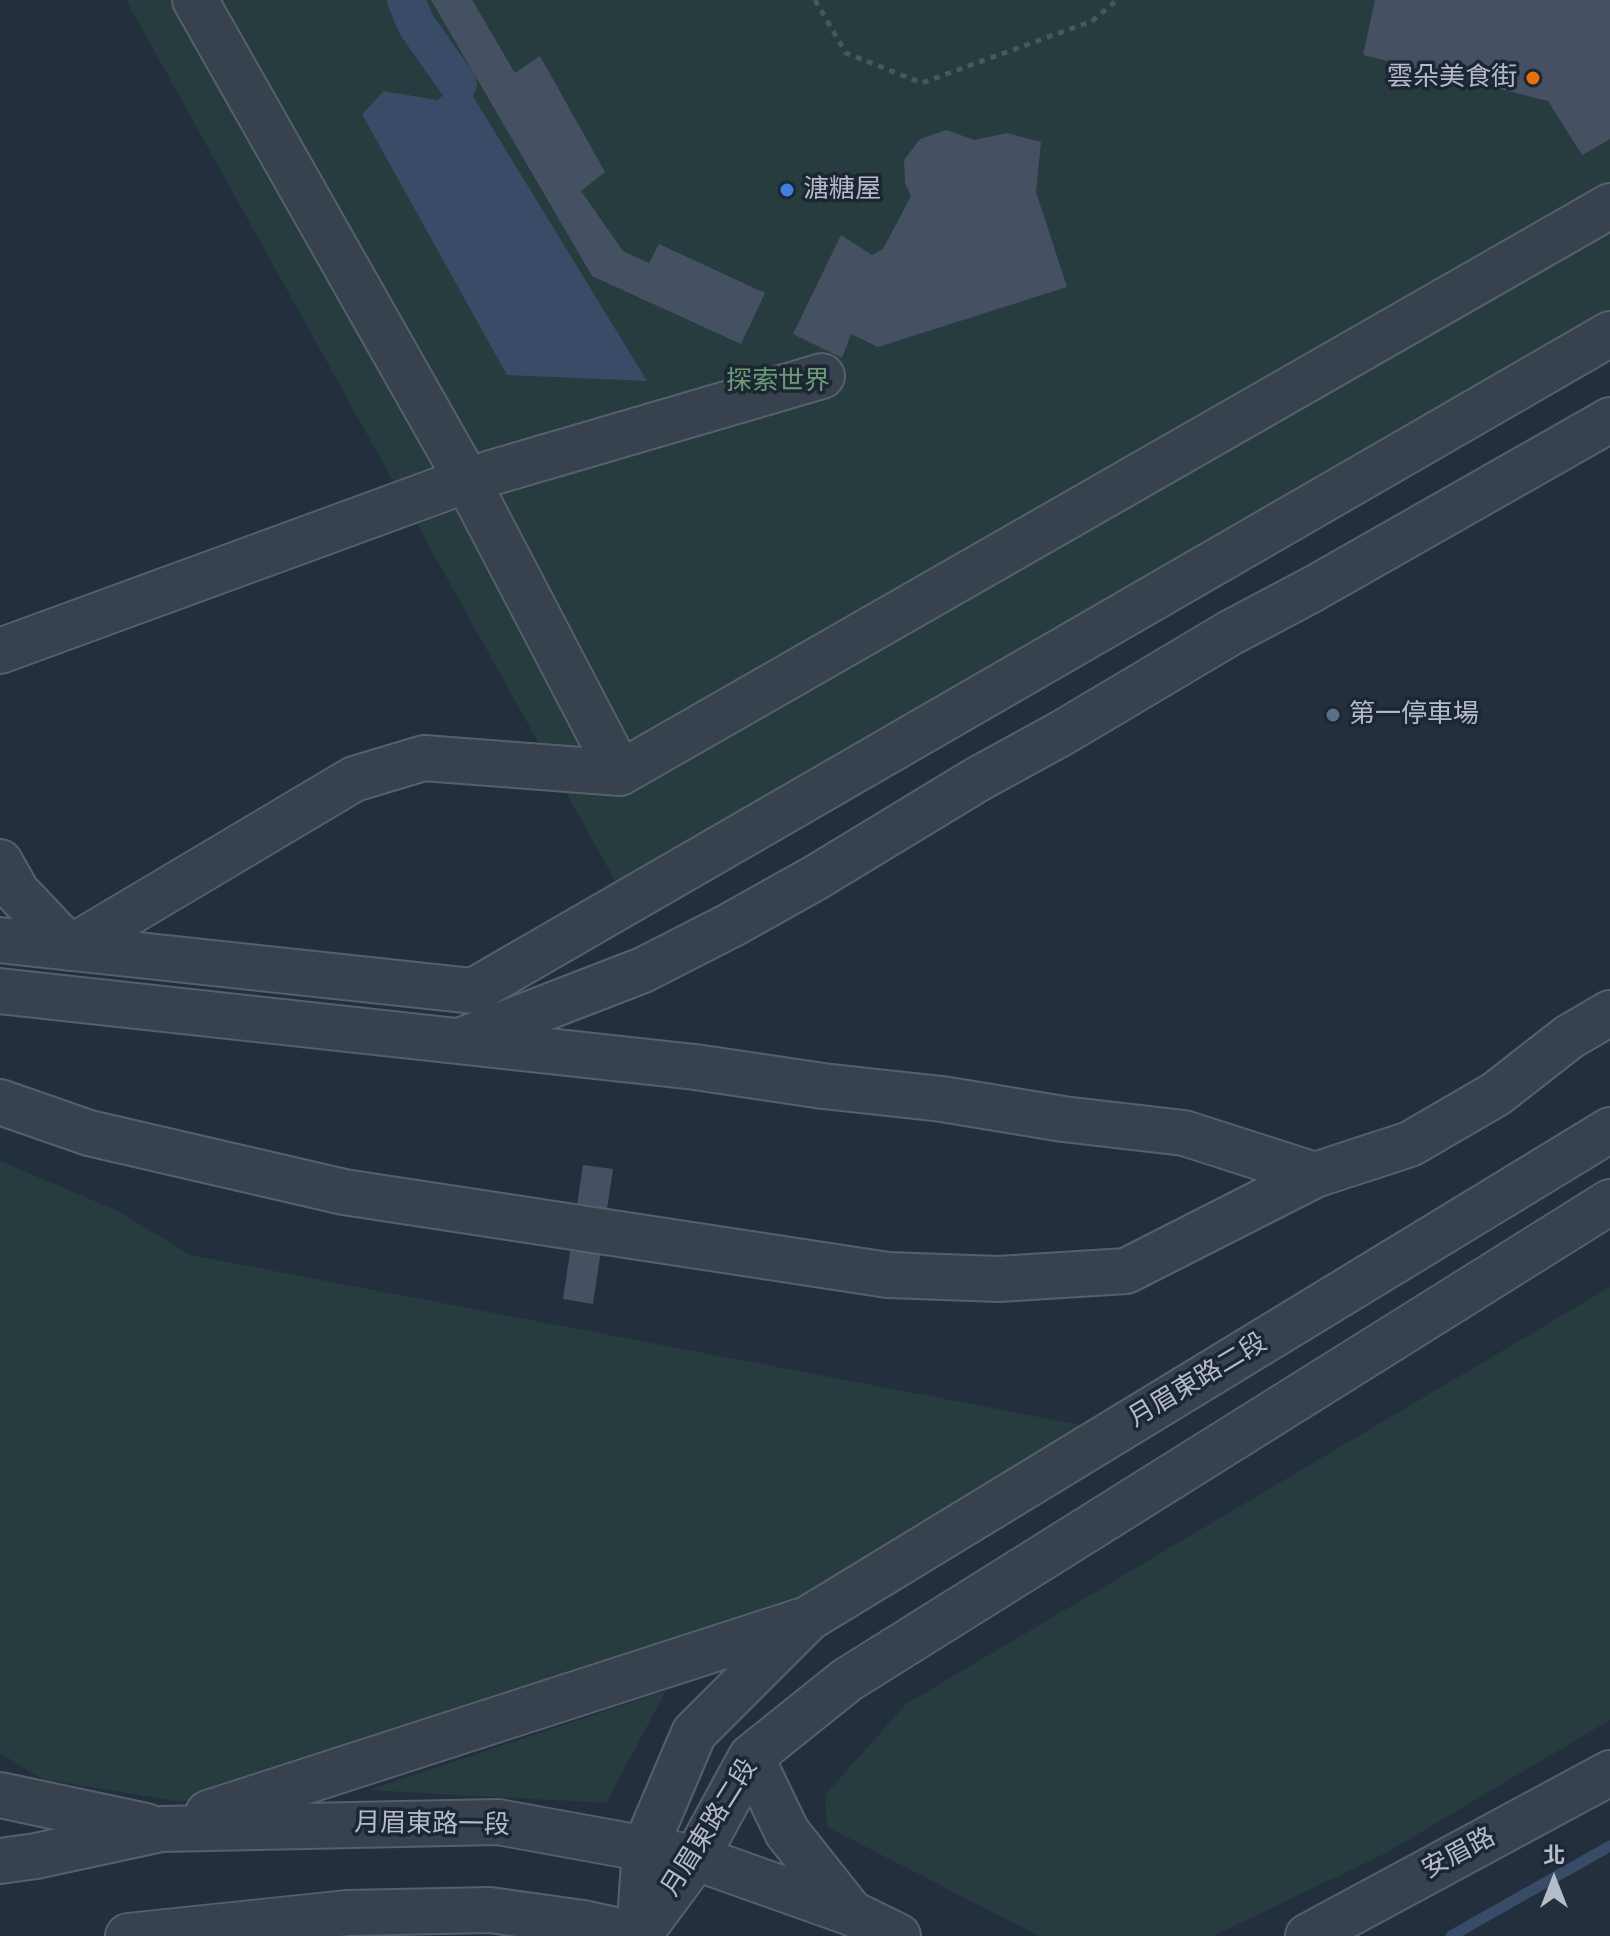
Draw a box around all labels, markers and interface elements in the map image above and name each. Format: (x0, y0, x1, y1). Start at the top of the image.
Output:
place label: 雲朵美食街 (1387, 62, 1517, 94)
marker: 雲朵美食街 (1524, 69, 1542, 87)
place label: 溏糖屋 (803, 174, 881, 206)
marker: 溏糖屋 (778, 181, 796, 199)
park label: 探索世界 (726, 366, 830, 398)
place label: 第一停車場 (1349, 699, 1479, 731)
marker: 第一停車場 (1324, 706, 1342, 724)
street label: 月眉東路二段 (1123, 1327, 1273, 1435)
street label: 月眉東路二段 (655, 1754, 765, 1902)
street label: 月眉東路一段 (354, 1808, 510, 1842)
street label: 安眉路 (1417, 1822, 1501, 1886)
north arrow (1514, 1840, 1594, 1920)
text: 北 (1543, 1843, 1565, 1869)

